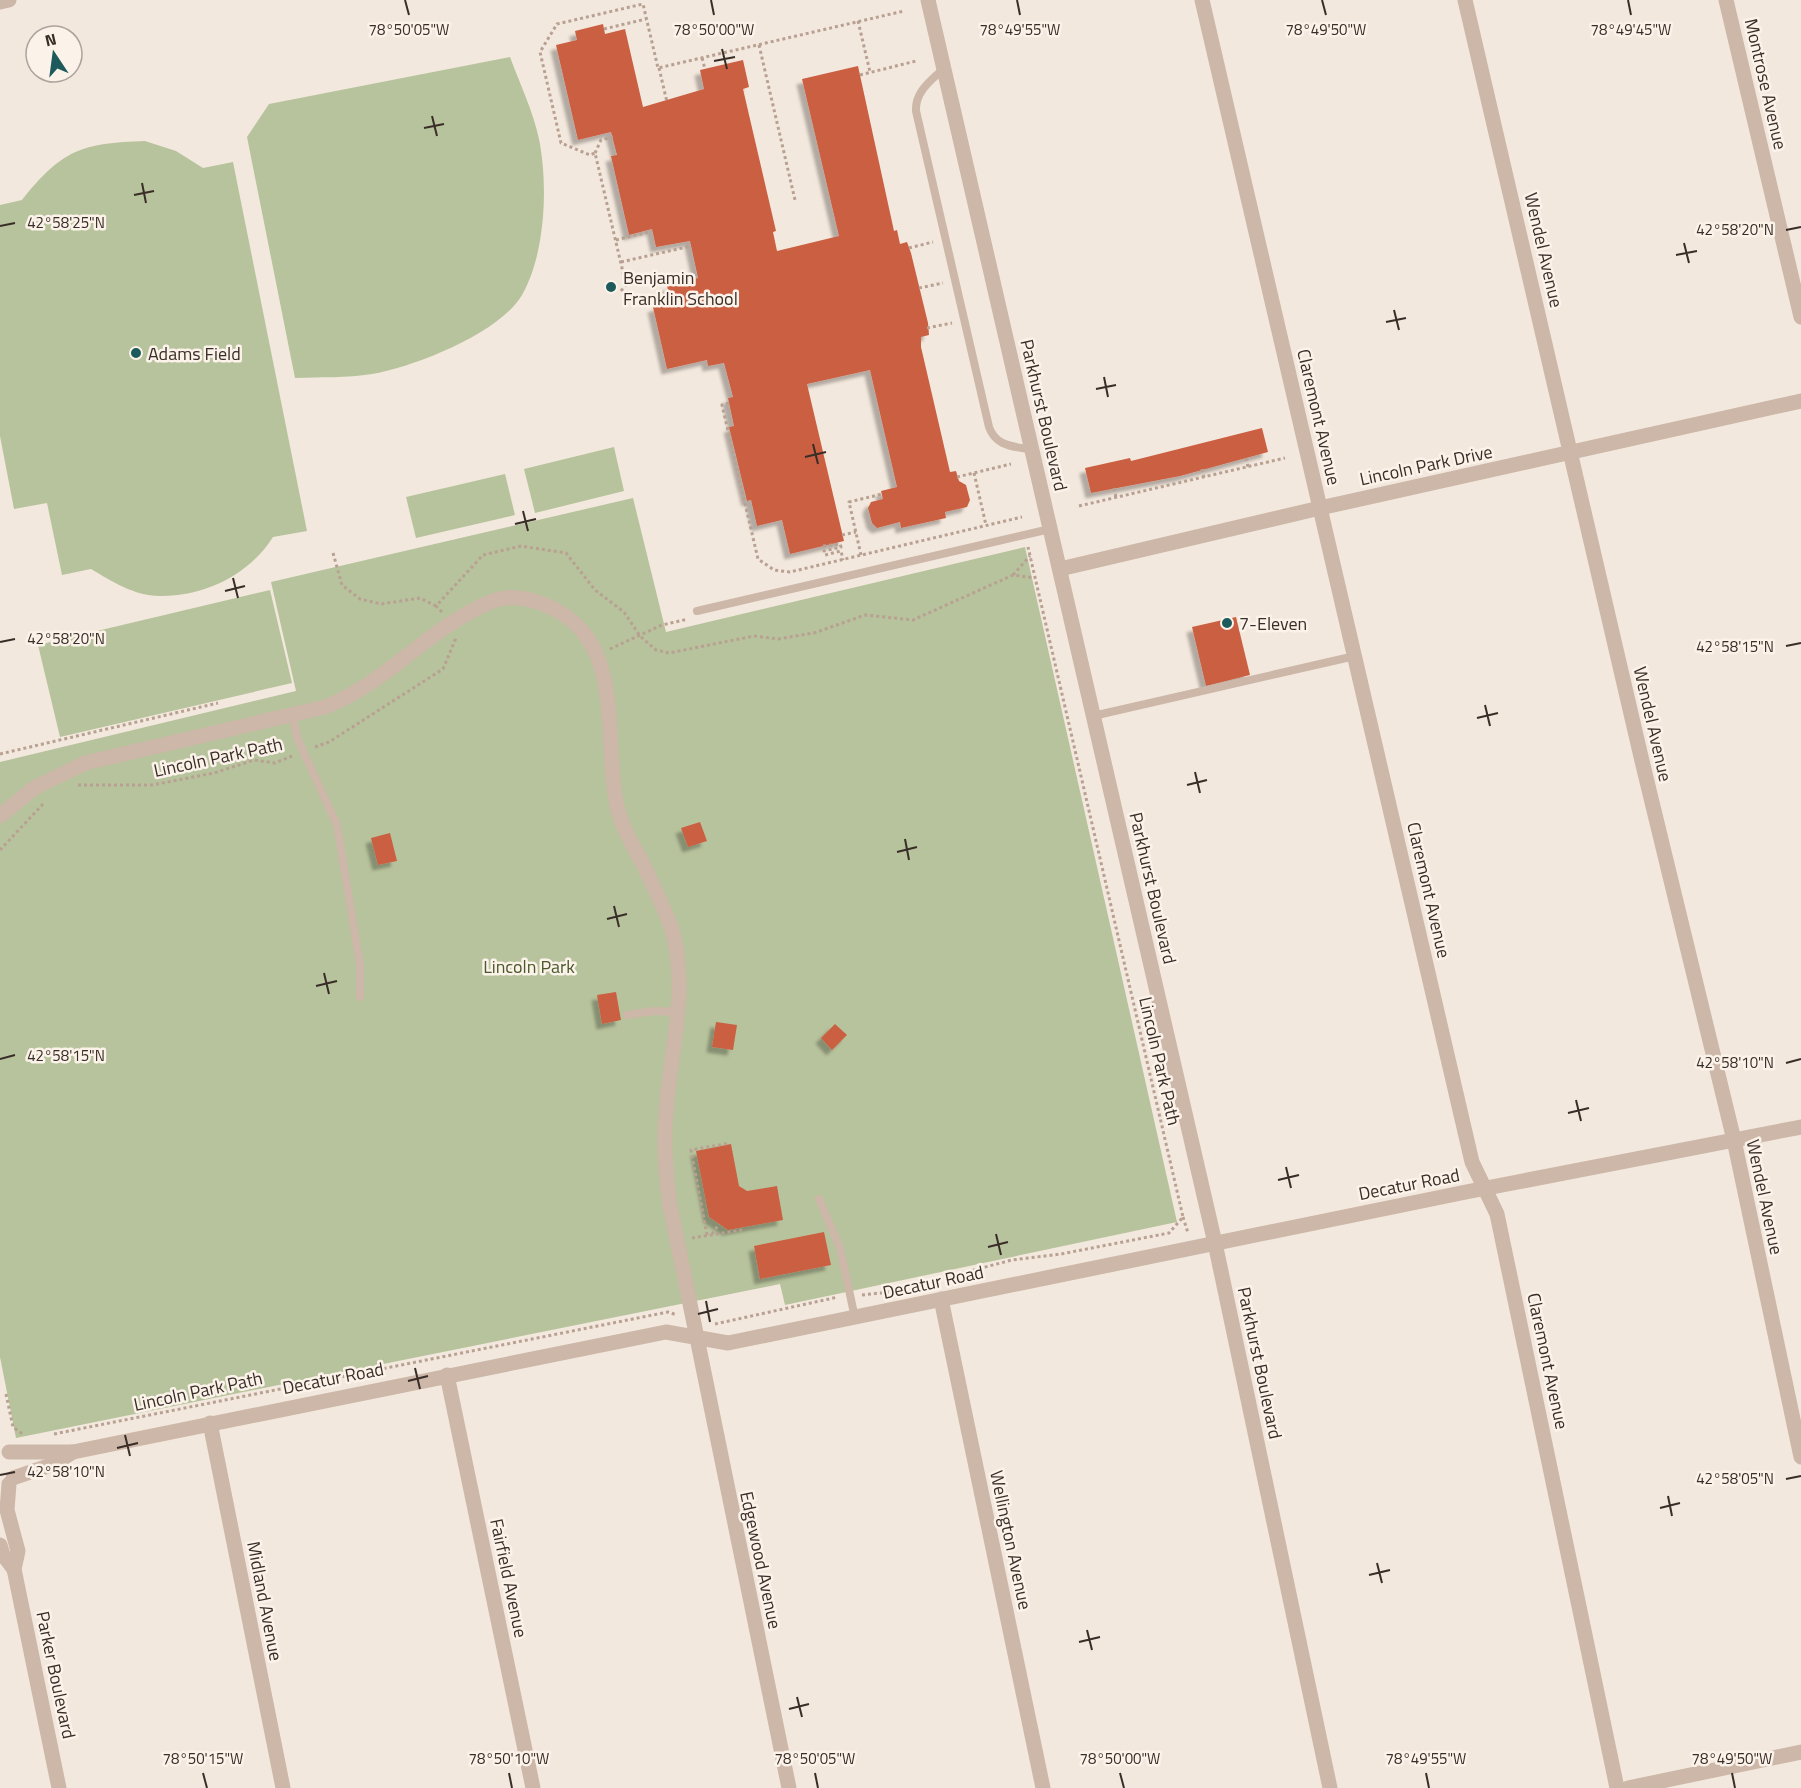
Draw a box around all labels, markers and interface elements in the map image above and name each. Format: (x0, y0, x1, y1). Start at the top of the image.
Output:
street label: Montrose Avenue (1738, 16, 1794, 152)
text: 78°50'05"W (369, 18, 449, 41)
text: 78°50'00"W (674, 18, 754, 41)
text: 78°49'55"W (980, 18, 1060, 41)
text: 78°49'50"W (1286, 18, 1366, 41)
text: 78°49'45"W (1591, 18, 1671, 41)
north arrow (24, 24, 84, 84)
text: N (43, 26, 59, 52)
street label: Wendel Avenue (1518, 190, 1570, 310)
text: 42°58'25"N (27, 211, 105, 234)
text: 42°58'20"N (1696, 218, 1774, 241)
place label: Benjamin Franklin School (623, 264, 738, 312)
marker: Benjamin Franklin School (604, 280, 618, 294)
street label: Parkhurst Boulevard (1013, 337, 1075, 493)
place label: Adams Field (148, 340, 241, 367)
marker: Adams Field (129, 346, 143, 360)
street label: Claremont Avenue (1290, 346, 1348, 488)
street label: Lincoln Park Drive (1357, 438, 1495, 492)
place label: 7-Eleven (1239, 610, 1307, 637)
marker: 7-Eleven (1220, 616, 1234, 630)
text: 42°58'20"N (27, 627, 105, 650)
text: 42°58'15"N (1696, 635, 1774, 658)
street label: Wendel Avenue (1627, 664, 1679, 784)
street label: Lincoln Park Path (151, 730, 285, 784)
street label: Parkhurst Boulevard (1122, 810, 1184, 966)
street label: Claremont Avenue (1400, 819, 1458, 961)
park label: Lincoln Park (483, 953, 575, 980)
street label: Lincoln Park Path (1132, 994, 1188, 1128)
text: 42°58'15"N (27, 1044, 105, 1067)
text: 42°58'10"N (1696, 1051, 1774, 1074)
street label: Wendel Avenue (1740, 1137, 1790, 1257)
street label: Decatur Road (1356, 1161, 1462, 1207)
street label: Decatur Road (880, 1258, 986, 1306)
street label: Parkhurst Boulevard (1231, 1284, 1289, 1442)
street label: Claremont Avenue (1520, 1290, 1576, 1432)
street label: Decatur Road (280, 1355, 386, 1401)
street label: Lincoln Park Path (131, 1364, 265, 1418)
text: 42°58'10"N (27, 1460, 105, 1483)
text: 42°58'05"N (1696, 1467, 1774, 1490)
street label: Wellington Avenue (983, 1468, 1039, 1612)
street label: Edgewood Avenue (733, 1489, 789, 1631)
street label: Fairfield Avenue (483, 1516, 535, 1640)
street label: Midland Avenue (240, 1539, 290, 1663)
street label: Parker Boulevard (29, 1609, 83, 1741)
text: 78°50'15"W (163, 1747, 243, 1770)
text: 78°50'10"W (469, 1747, 549, 1770)
text: 78°50'05"W (775, 1747, 855, 1770)
text: 78°50'00"W (1080, 1747, 1160, 1770)
text: 78°49'55"W (1386, 1747, 1466, 1770)
text: 78°49'50"W (1692, 1747, 1772, 1770)

